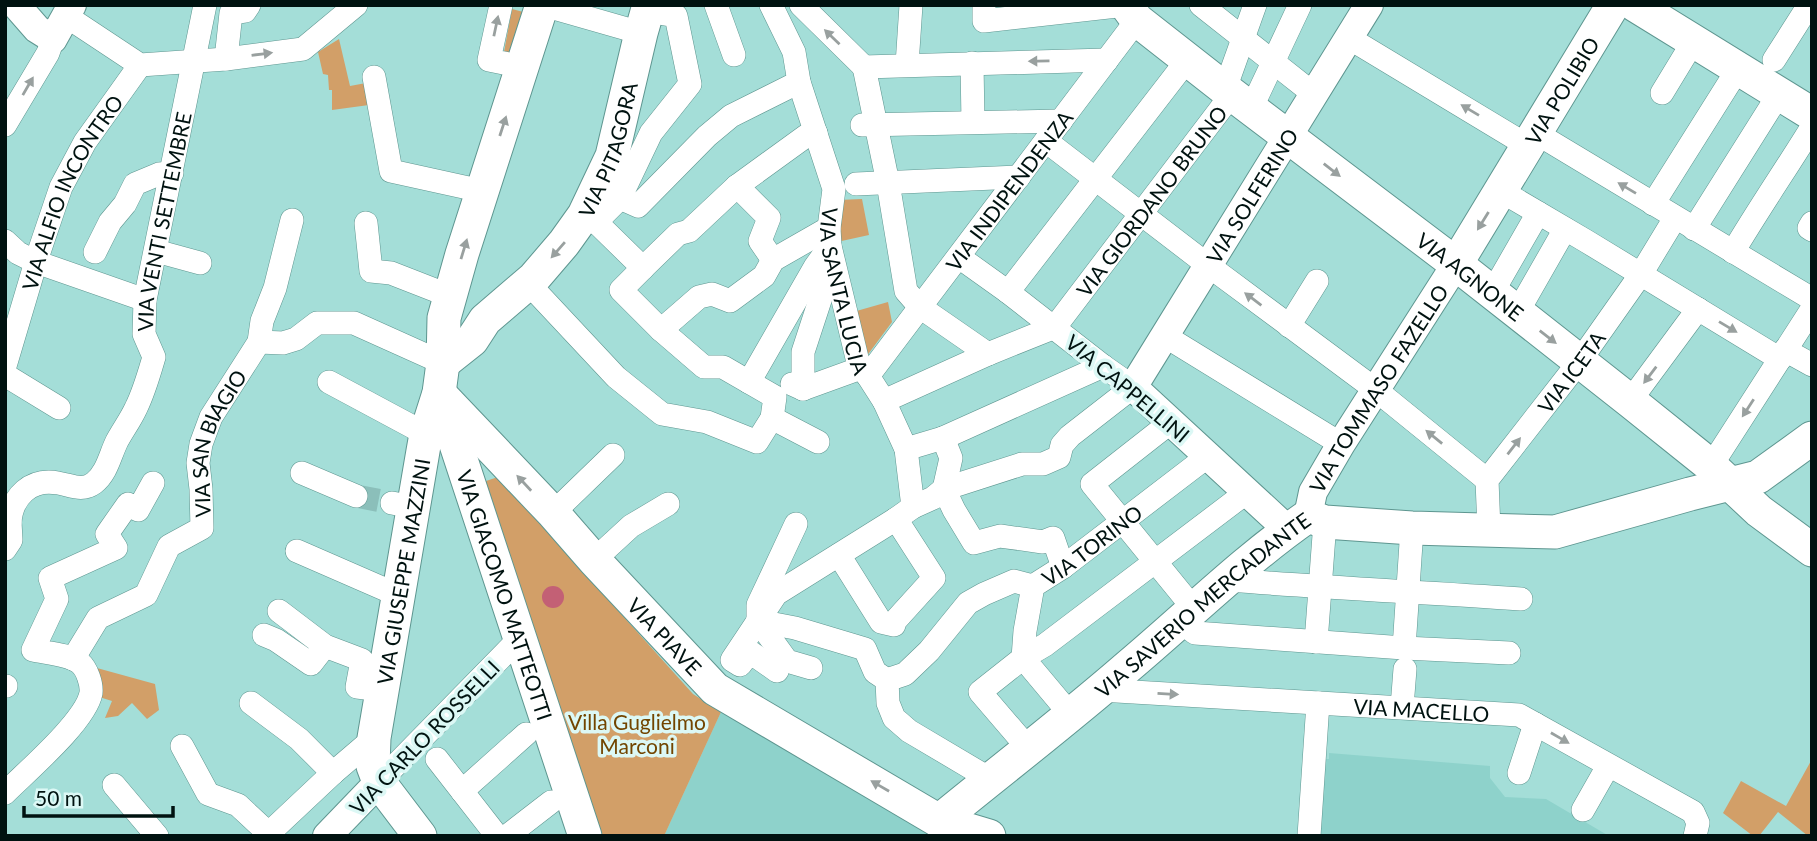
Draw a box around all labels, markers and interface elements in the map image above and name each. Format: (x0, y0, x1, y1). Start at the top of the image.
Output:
one-way arrow (491, 15, 502, 37)
one-way arrow (824, 29, 841, 45)
street label: VIA POLIBIO (1519, 32, 1603, 149)
one-way arrow (251, 48, 273, 59)
one-way arrow (1028, 56, 1050, 67)
one-way arrow (22, 77, 34, 96)
street label: VIA PITAGORA (572, 79, 642, 221)
street label: VIA ALFIO INCONTRO (16, 90, 127, 293)
street label: VIA GIORDANO BRUNO (1070, 100, 1231, 301)
street label: VIA INDIPENDENZA (940, 104, 1078, 275)
one-way arrow (1461, 104, 1480, 117)
street label: VIA VENTI SETTEMBRE (132, 110, 195, 332)
one-way arrow (499, 116, 509, 137)
street label: VIA SOLFERINO (1200, 123, 1302, 268)
one-way arrow (1322, 162, 1340, 177)
one-way arrow (1618, 182, 1637, 195)
street label: VIA SANTA LUCIA (816, 206, 875, 378)
one-way arrow (1476, 211, 1489, 230)
street label: VIA AGNONE (1412, 227, 1529, 325)
one-way arrow (459, 238, 469, 259)
one-way arrow (550, 241, 566, 259)
street label: VIA TOMMASO FAZELLO (1303, 279, 1452, 497)
one-way arrow (1245, 292, 1263, 307)
one-way arrow (1719, 321, 1738, 333)
street label: VIA ICETA (1532, 325, 1610, 418)
street label: VIA CAPPELLINI (1061, 329, 1195, 447)
one-way arrow (1538, 330, 1556, 345)
street label: VIA SAN BIAGIO (185, 364, 251, 518)
one-way arrow (1642, 365, 1657, 383)
one-way arrow (1742, 398, 1755, 418)
one-way arrow (1426, 430, 1444, 445)
one-way arrow (1506, 437, 1521, 455)
street label: VIA GIUSEPPE MAZZINI (371, 456, 434, 686)
street label: VIA GIACOMO MATTEOTTI (453, 466, 558, 723)
one-way arrow (516, 474, 532, 492)
street label: VIA TORINO (1037, 499, 1146, 590)
street label: VIA SAVERIO MERCADANTE (1089, 506, 1315, 702)
street label: VIA PIAVE (623, 592, 708, 680)
street label: VIA CARLO ROSSELLI (344, 655, 504, 819)
one-way arrow (1157, 689, 1179, 700)
street label: VIA MACELLO (1353, 693, 1490, 726)
park label: Villa Guglielmo Marconi (568, 709, 706, 758)
one-way arrow (1551, 732, 1570, 745)
scale bar (24, 774, 173, 818)
one-way arrow (870, 780, 889, 792)
text: 50 m (35, 785, 82, 810)

